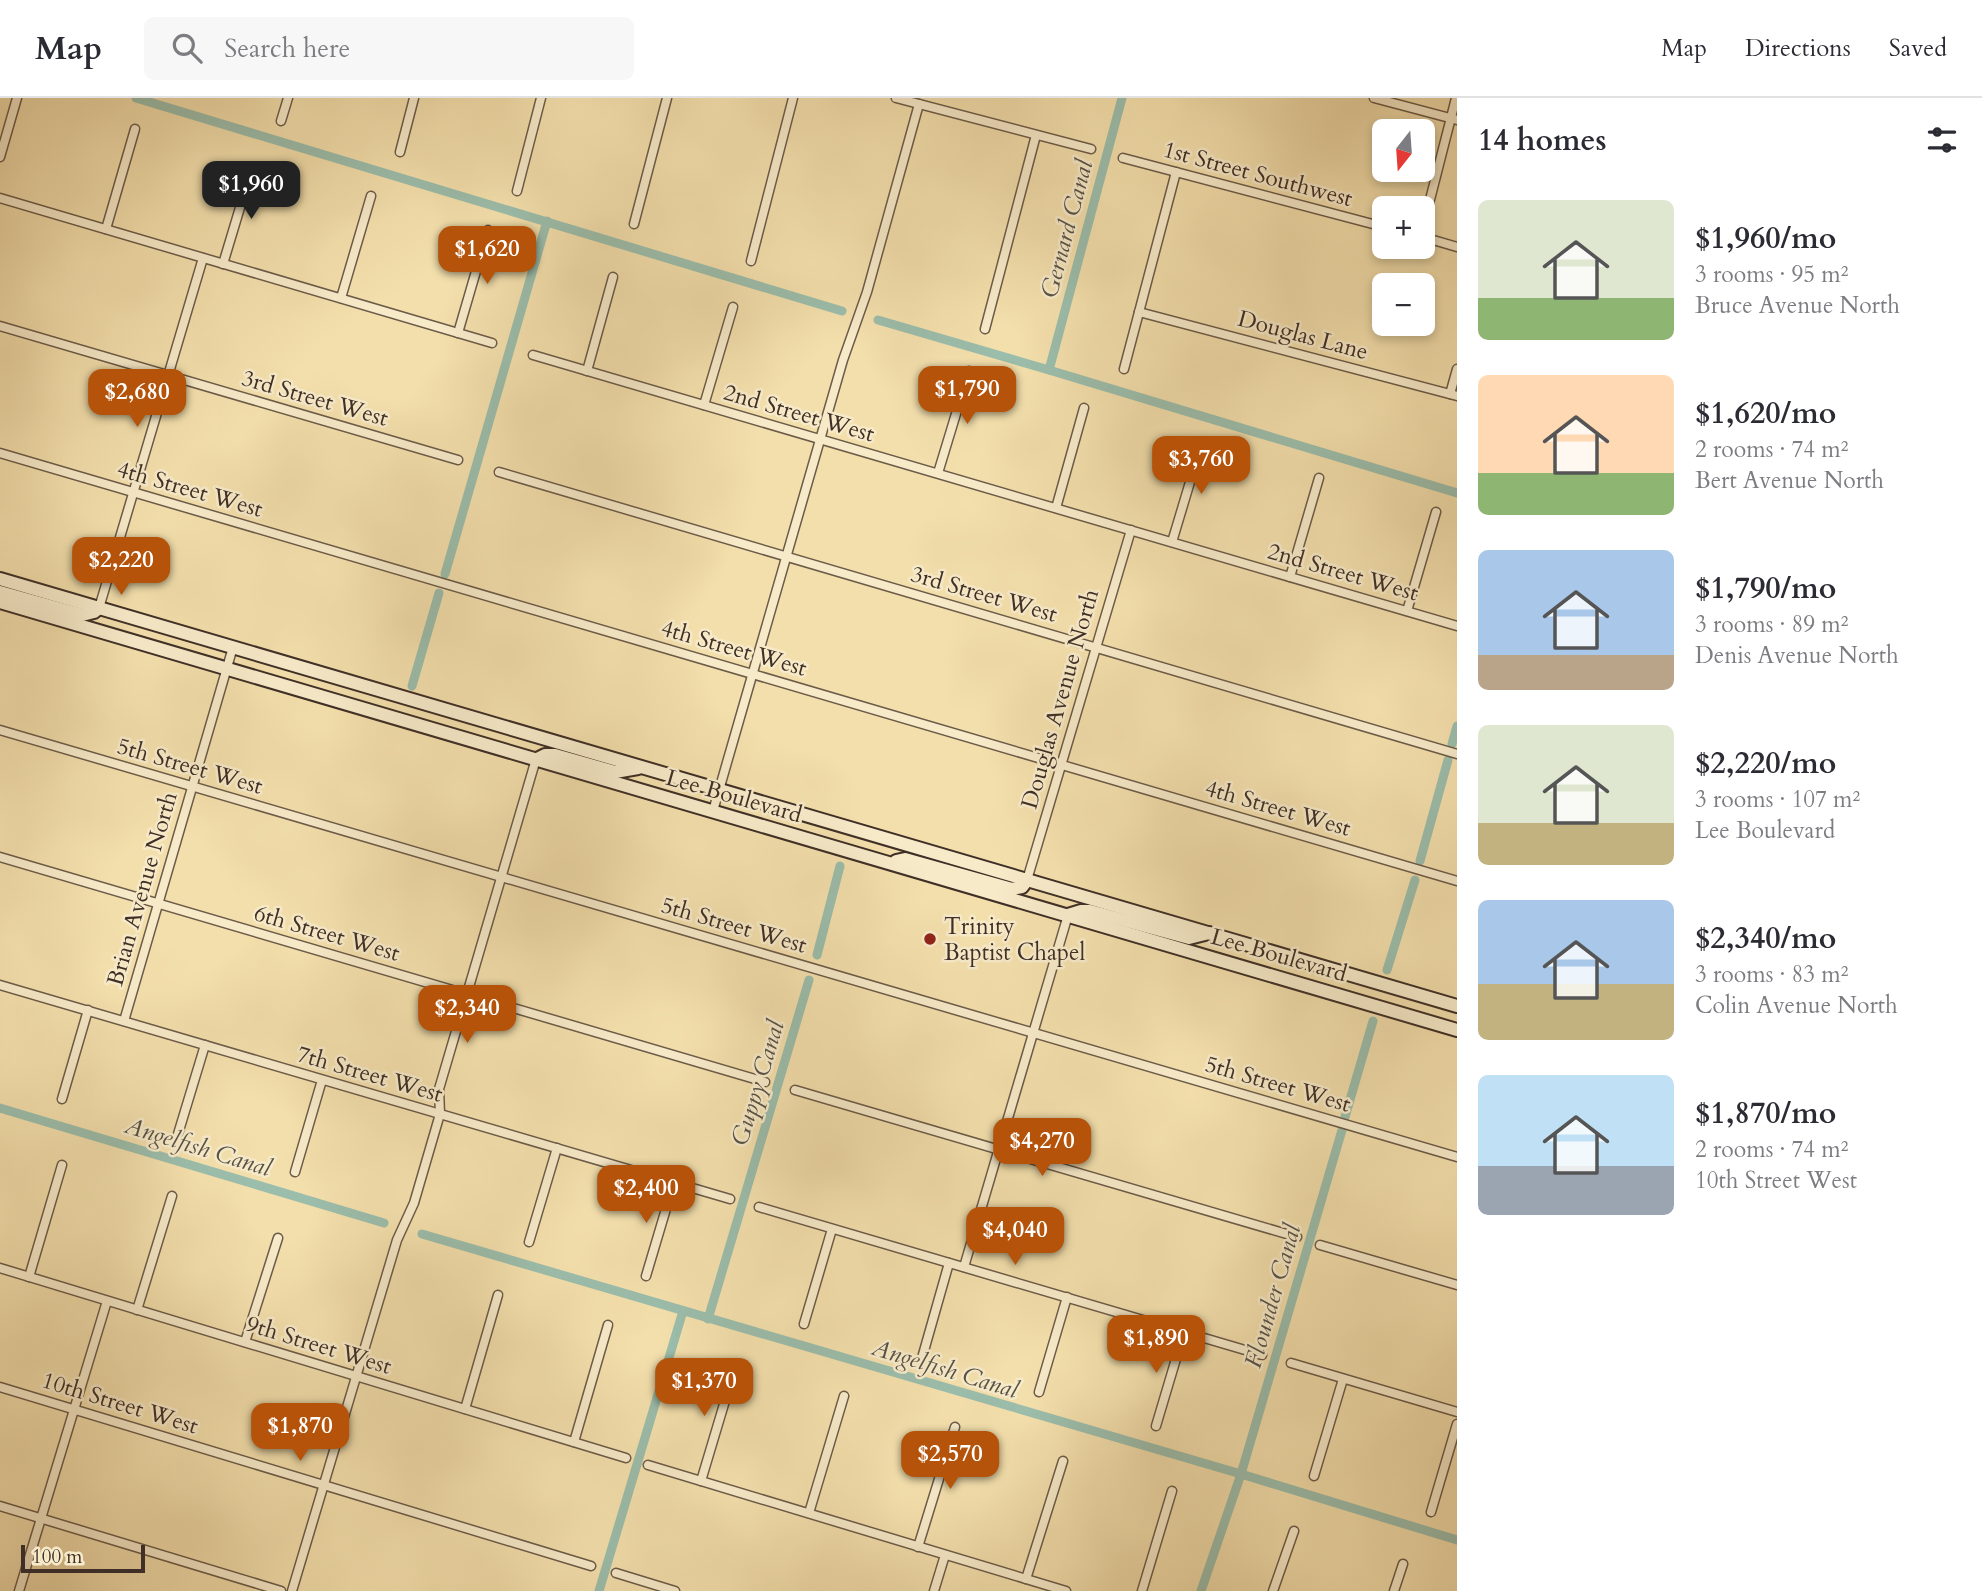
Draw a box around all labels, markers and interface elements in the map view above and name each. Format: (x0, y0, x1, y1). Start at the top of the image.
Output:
search box (144, 17, 634, 80)
text: Map (35, 26, 102, 71)
icon: search (168, 29, 206, 67)
text: Search here (224, 31, 350, 66)
text: Map (1661, 32, 1707, 65)
text: Directions (1745, 32, 1851, 65)
text: Saved (1889, 32, 1947, 65)
north arrow (1372, 119, 1435, 182)
map controls (1372, 119, 1435, 336)
text: 14 homes (1478, 120, 1607, 161)
icon: filters (1923, 121, 1961, 159)
street label: 1st Street Southwest (1160, 134, 1356, 214)
water label: Gernard Canal (1033, 155, 1102, 302)
pin: $1,960 (194, 162, 308, 221)
text: $1,960 (218, 168, 284, 199)
button: + (1372, 196, 1435, 259)
text: $1,960/mo (1695, 218, 1836, 259)
pin: $1,620 (430, 226, 544, 286)
icon: home (1534, 228, 1618, 312)
text: $1,620 (454, 233, 520, 264)
text: 3 rooms · 95 m² (1695, 259, 1848, 290)
button: − (1372, 273, 1435, 336)
text: Bruce Avenue North (1695, 290, 1900, 321)
street label: Douglas Lane (1234, 303, 1372, 367)
street label: 3rd Street West (238, 362, 392, 434)
pin: $1,790 (910, 366, 1024, 426)
pin: $2,680 (80, 370, 194, 429)
text: $1,790 (934, 373, 1000, 404)
text: $2,680 (104, 376, 170, 407)
street label: 2nd Street West (720, 377, 878, 449)
text: $1,620/mo (1695, 393, 1836, 434)
icon: home (1534, 403, 1618, 487)
text: 2 rooms · 74 m² (1695, 434, 1848, 465)
pin: $3,760 (1144, 436, 1258, 496)
text: $3,760 (1168, 443, 1234, 474)
street label: 4th Street West (114, 453, 266, 525)
text: Bert Avenue North (1695, 465, 1884, 496)
street label: 2nd Street West (1264, 536, 1422, 608)
pin: $2,220 (64, 538, 178, 597)
text: $2,220 (88, 544, 154, 575)
street label: 3rd Street West (907, 558, 1061, 630)
text: $1,790/mo (1695, 568, 1836, 609)
icon: home (1534, 578, 1618, 662)
street label: Douglas Avenue North (1014, 585, 1106, 813)
text: 3 rooms · 89 m² (1695, 609, 1848, 640)
street label: 4th Street West (658, 612, 810, 684)
text: Denis Avenue North (1695, 640, 1899, 671)
street label: 5th Street West (114, 730, 266, 802)
text: $2,220/mo (1695, 743, 1836, 784)
icon: home (1534, 753, 1618, 837)
street label: Lee Boulevard (662, 762, 806, 830)
street label: 4th Street West (1202, 772, 1354, 844)
text: 3 rooms · 107 m² (1695, 784, 1860, 815)
street label: Brian Avenue North (99, 788, 185, 990)
text: Lee Boulevard (1695, 815, 1835, 846)
street label: 5th Street West (658, 889, 810, 961)
street label: 6th Street West (251, 897, 403, 969)
place label: Trinity Baptist Chapel (944, 911, 1086, 968)
text: $2,340/mo (1695, 918, 1836, 959)
street label: Lee Boulevard (1207, 921, 1351, 989)
icon: home (1534, 928, 1618, 1012)
marker: Trinity Baptist Chapel (922, 931, 938, 947)
text: 3 rooms · 83 m² (1695, 959, 1848, 990)
pin: $2,340 (410, 986, 524, 1045)
text: Colin Avenue North (1695, 990, 1898, 1021)
text: $2,340 (434, 992, 500, 1023)
water label: Guppy Canal (723, 1015, 793, 1150)
street label: 7th Street West (294, 1038, 446, 1110)
street label: 5th Street West (1202, 1048, 1354, 1120)
text: $1,870/mo (1695, 1093, 1836, 1134)
icon: home (1534, 1103, 1618, 1187)
water label: Angelfish Canal (120, 1109, 277, 1185)
pin: $4,270 (985, 1118, 1099, 1178)
text: $4,270 (1009, 1125, 1075, 1156)
text: 2 rooms · 74 m² (1695, 1134, 1848, 1165)
text: 10th Street West (1695, 1165, 1857, 1196)
pin: $2,400 (589, 1166, 703, 1225)
text: $2,400 (613, 1172, 679, 1203)
pin: $4,040 (958, 1208, 1072, 1267)
text: $4,040 (982, 1214, 1048, 1245)
water label: Flounder Canal (1237, 1219, 1310, 1372)
street label: 9th Street West (243, 1308, 395, 1382)
pin: $1,890 (1099, 1316, 1213, 1375)
text: $1,890 (1123, 1322, 1189, 1353)
water label: Angelfish Canal (867, 1331, 1024, 1407)
pin: $1,370 (647, 1358, 761, 1418)
street label: 10th Street West (38, 1365, 202, 1441)
text: $1,370 (671, 1365, 737, 1396)
pin: $1,870 (243, 1404, 357, 1463)
text: $1,870 (267, 1410, 333, 1441)
pin: $2,570 (893, 1432, 1007, 1491)
text: $2,570 (917, 1438, 983, 1469)
scale bar (21, 1542, 145, 1574)
text: 100 m (32, 1544, 82, 1570)

